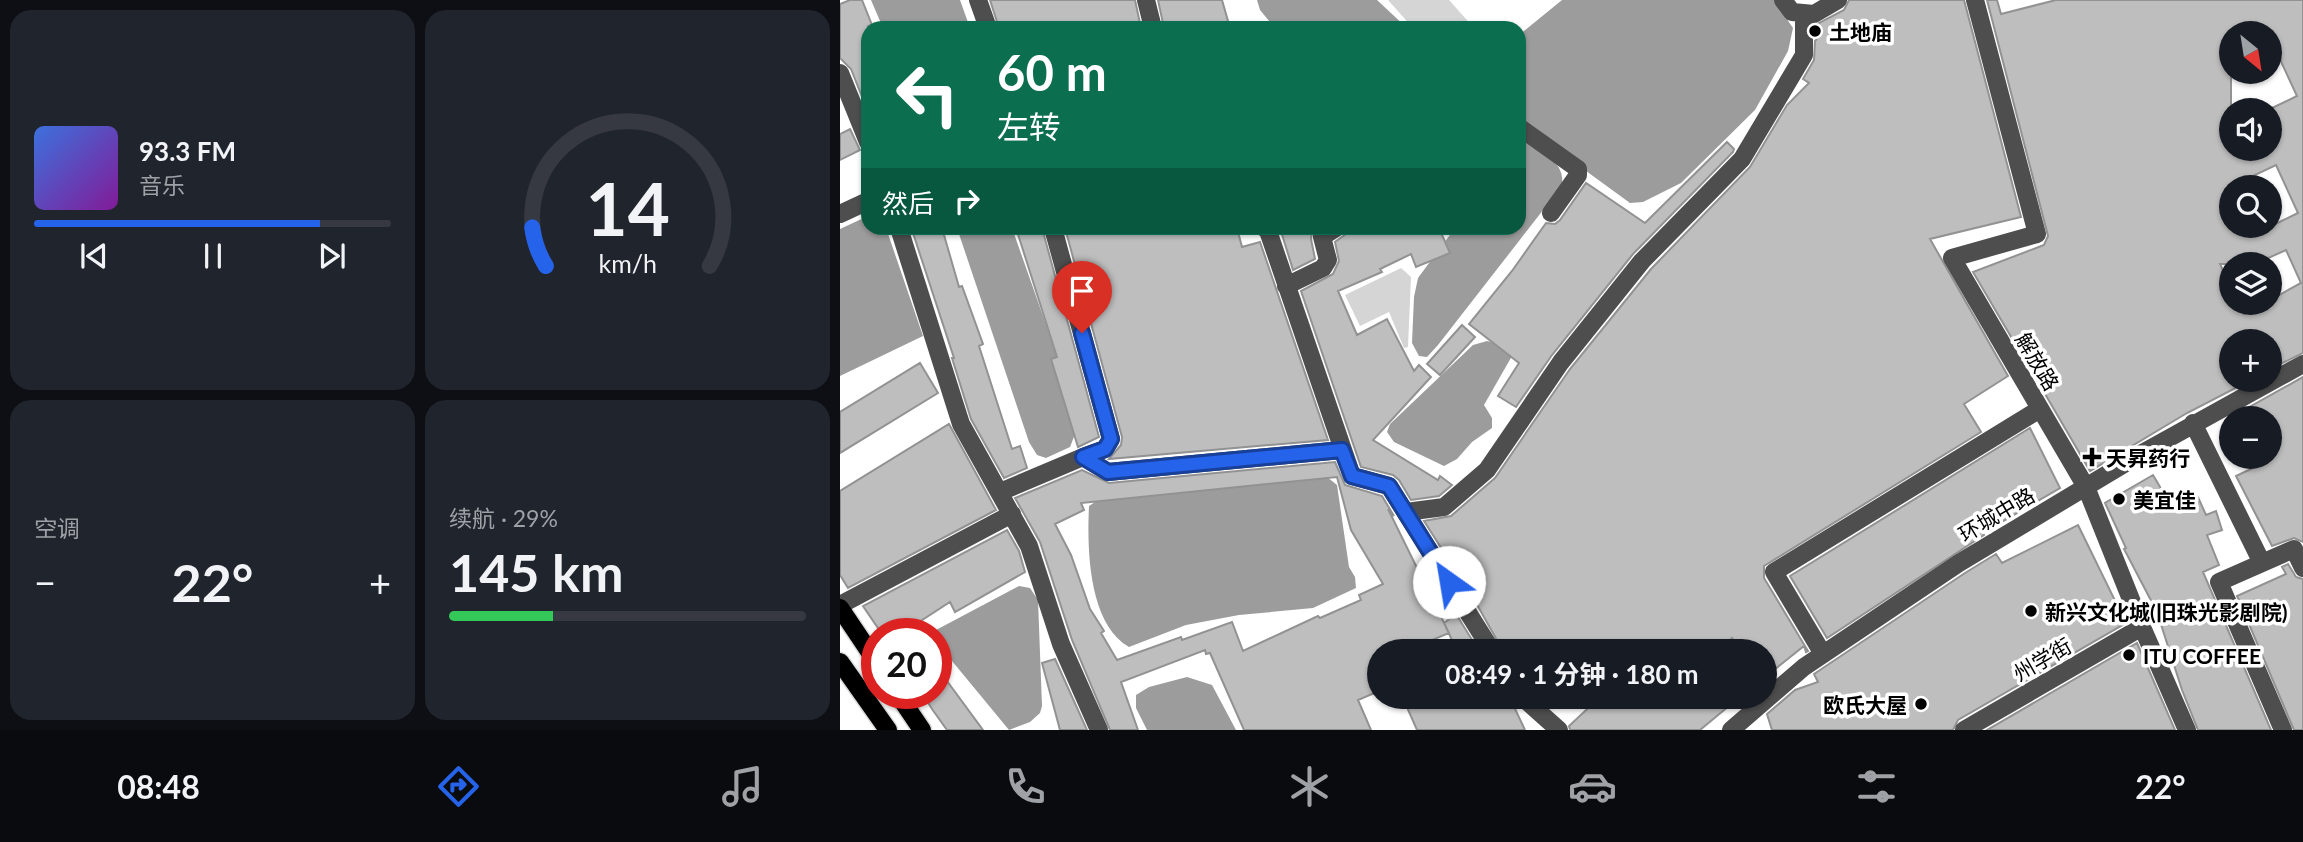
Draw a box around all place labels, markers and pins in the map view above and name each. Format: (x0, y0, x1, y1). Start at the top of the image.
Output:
place label: 土地庙 (1829, 19, 1892, 44)
marker: 土地庙 (1807, 23, 1823, 39)
pin (1052, 261, 1112, 333)
place label: 天昇药行 (2106, 445, 2190, 470)
marker: 天昇药行 (2084, 449, 2100, 465)
place label: 美宜佳 (2133, 487, 2196, 512)
marker: 美宜佳 (2111, 491, 2127, 507)
place label: 新兴文化城(旧珠光影剧院) (2045, 599, 2288, 624)
marker: 新兴文化城(旧珠光影剧院) (2023, 603, 2039, 619)
place label: ITU COFFEE (2143, 643, 2261, 668)
marker: ITU COFFEE (2121, 647, 2137, 663)
place label: 欧氏大屋 (1823, 692, 1907, 717)
marker: 欧氏大屋 (1913, 696, 1929, 712)

